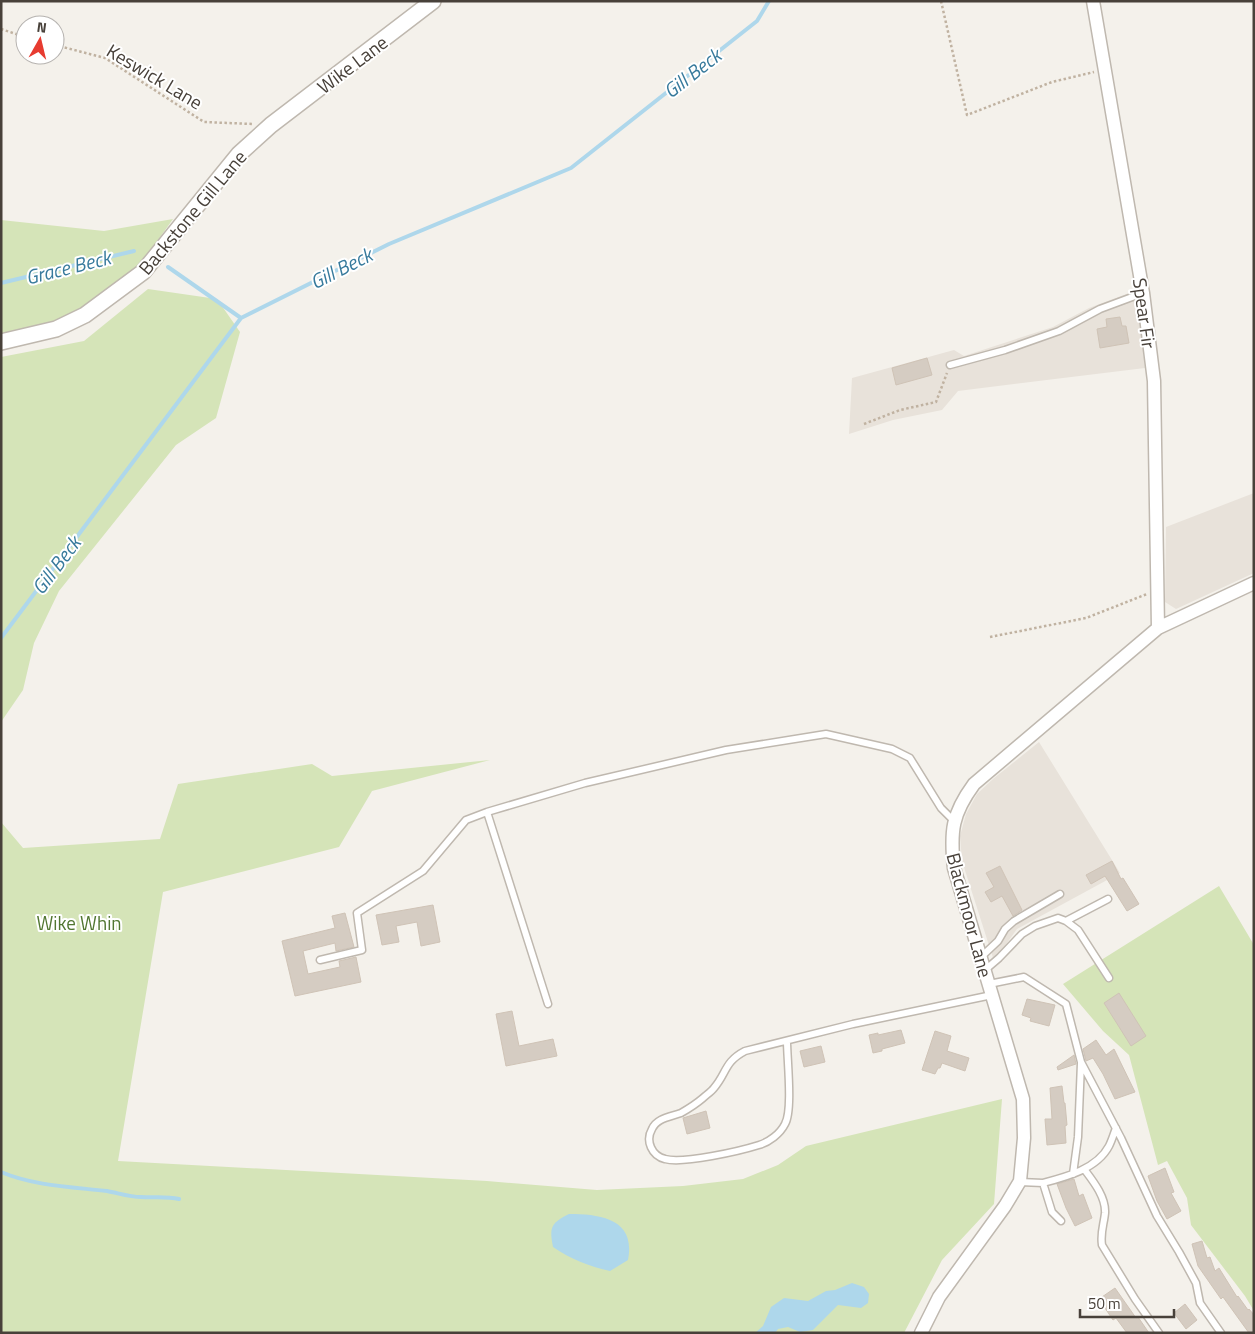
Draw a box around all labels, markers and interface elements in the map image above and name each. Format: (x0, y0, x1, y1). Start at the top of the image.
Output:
north arrow (15, 15, 65, 65)
text: N (36, 16, 48, 38)
street label: Wike Lane (311, 28, 393, 100)
street label: Keswick Lane (101, 36, 209, 116)
water label: Gill Beck (656, 39, 729, 106)
street label: Backstone Gill Lane (131, 143, 253, 281)
water label: Gill Beck (304, 238, 379, 297)
water label: Grace Beck (22, 241, 116, 293)
street label: Spear Fir (1126, 276, 1164, 351)
water label: Gill Beck (24, 528, 90, 601)
street label: Blackmoor Lane (939, 849, 1001, 981)
park label: Wike Whin (36, 908, 122, 937)
scale bar (1080, 1286, 1174, 1318)
text: 50 m (1088, 1292, 1121, 1315)

